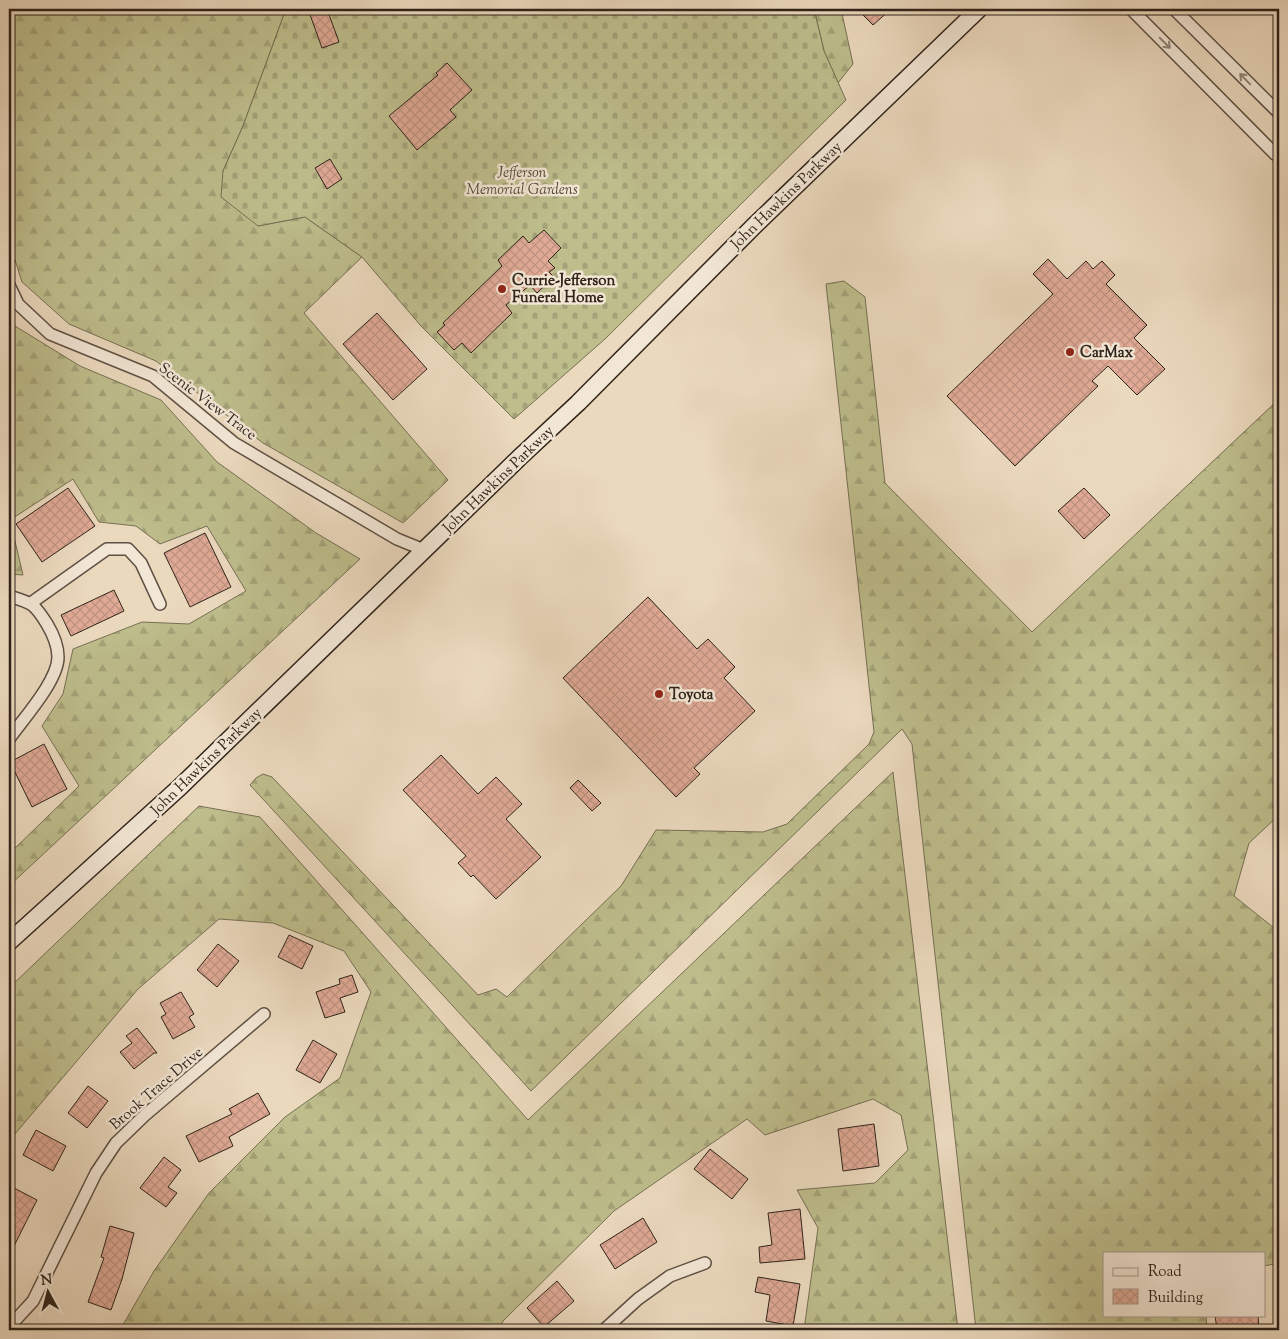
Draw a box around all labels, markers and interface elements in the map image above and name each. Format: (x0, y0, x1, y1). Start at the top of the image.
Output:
one-way arrow (1159, 37, 1171, 50)
one-way arrow (1239, 72, 1251, 85)
street label: John Hawkins Parkway (726, 137, 848, 255)
park label: Jefferson Memorial Gardens (466, 163, 578, 201)
place label: Currie-Jefferson Funeral Home (512, 271, 615, 309)
marker: Currie-Jefferson Funeral Home (496, 283, 508, 295)
place label: CarMax (1080, 343, 1134, 364)
marker: CarMax (1064, 346, 1076, 358)
street label: Scenic View Trace (154, 358, 260, 446)
street label: John Hawkins Parkway (438, 421, 560, 539)
place label: Toyota (669, 685, 713, 706)
marker: Toyota (653, 688, 665, 700)
street label: John Hawkins Parkway (146, 703, 268, 821)
street label: Brook Trace Drive (106, 1043, 208, 1136)
legend (1103, 1252, 1266, 1316)
text: Road (1148, 1262, 1182, 1283)
north arrow (22, 1266, 72, 1316)
text: N (40, 1270, 53, 1292)
text: Building (1148, 1288, 1203, 1309)

